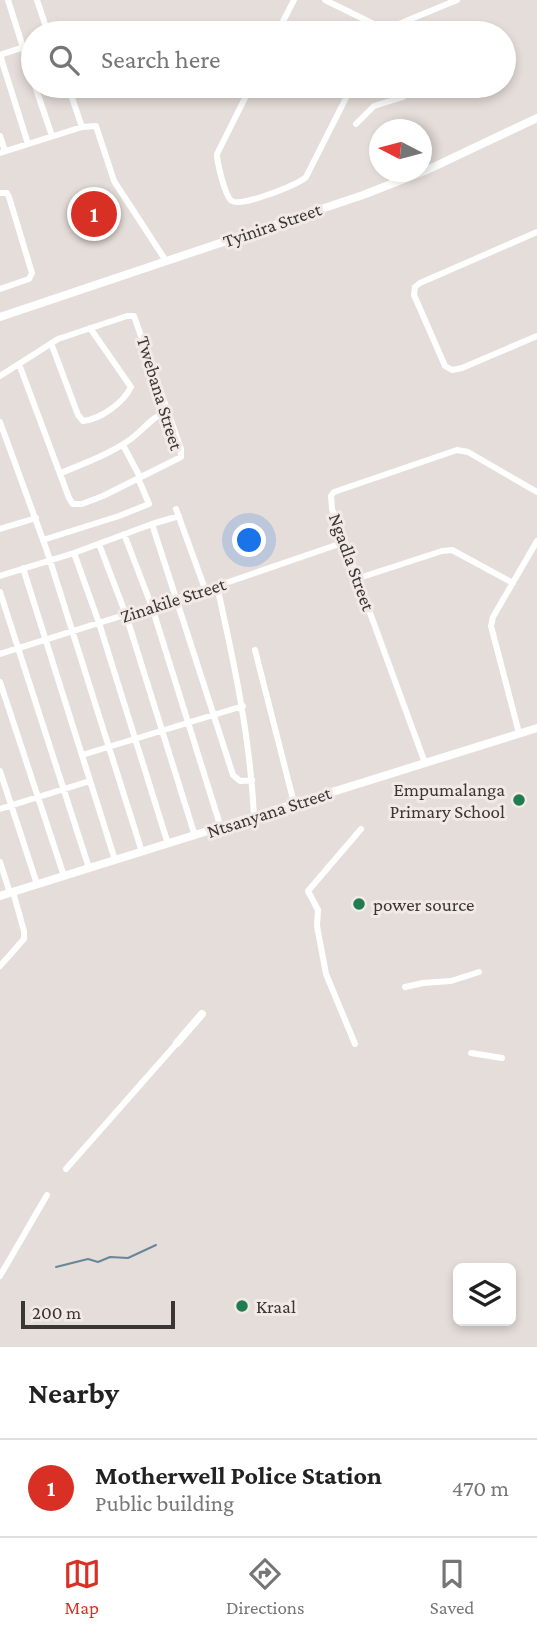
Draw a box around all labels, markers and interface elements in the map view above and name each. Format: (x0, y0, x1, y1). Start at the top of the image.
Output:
search box (21, 21, 516, 98)
icon: search (45, 41, 83, 79)
text: Search here (101, 45, 220, 74)
north arrow (369, 119, 432, 182)
pin: 1 (71, 188, 117, 240)
street label: Tyinira Street (220, 198, 325, 252)
street label: Twebana Street (133, 333, 188, 453)
street label: Ngadla Street (325, 510, 380, 614)
your location (232, 523, 266, 557)
street label: Zinakile Street (118, 573, 229, 627)
place label: Empumalanga Primary School (390, 779, 505, 822)
street label: Ntsanyana Street (204, 782, 334, 842)
marker: Empumalanga Primary School (511, 792, 527, 808)
place label: power source (373, 894, 474, 915)
marker: power source (351, 896, 367, 912)
map controls (453, 1263, 516, 1326)
button: layers (453, 1263, 516, 1326)
place label: Kraal (256, 1296, 296, 1317)
scale bar (21, 1298, 175, 1330)
marker: Kraal (234, 1298, 250, 1314)
text: 200 m (32, 1302, 81, 1323)
text: Nearby (28, 1376, 119, 1409)
text: Motherwell Police Station (95, 1461, 382, 1490)
text: 1 (47, 1475, 55, 1501)
text: 470 m (452, 1475, 509, 1501)
text: Public building (95, 1490, 234, 1516)
tab: Map (63, 1555, 101, 1618)
tab: Directions (226, 1555, 305, 1618)
tab: Saved (430, 1555, 474, 1618)

